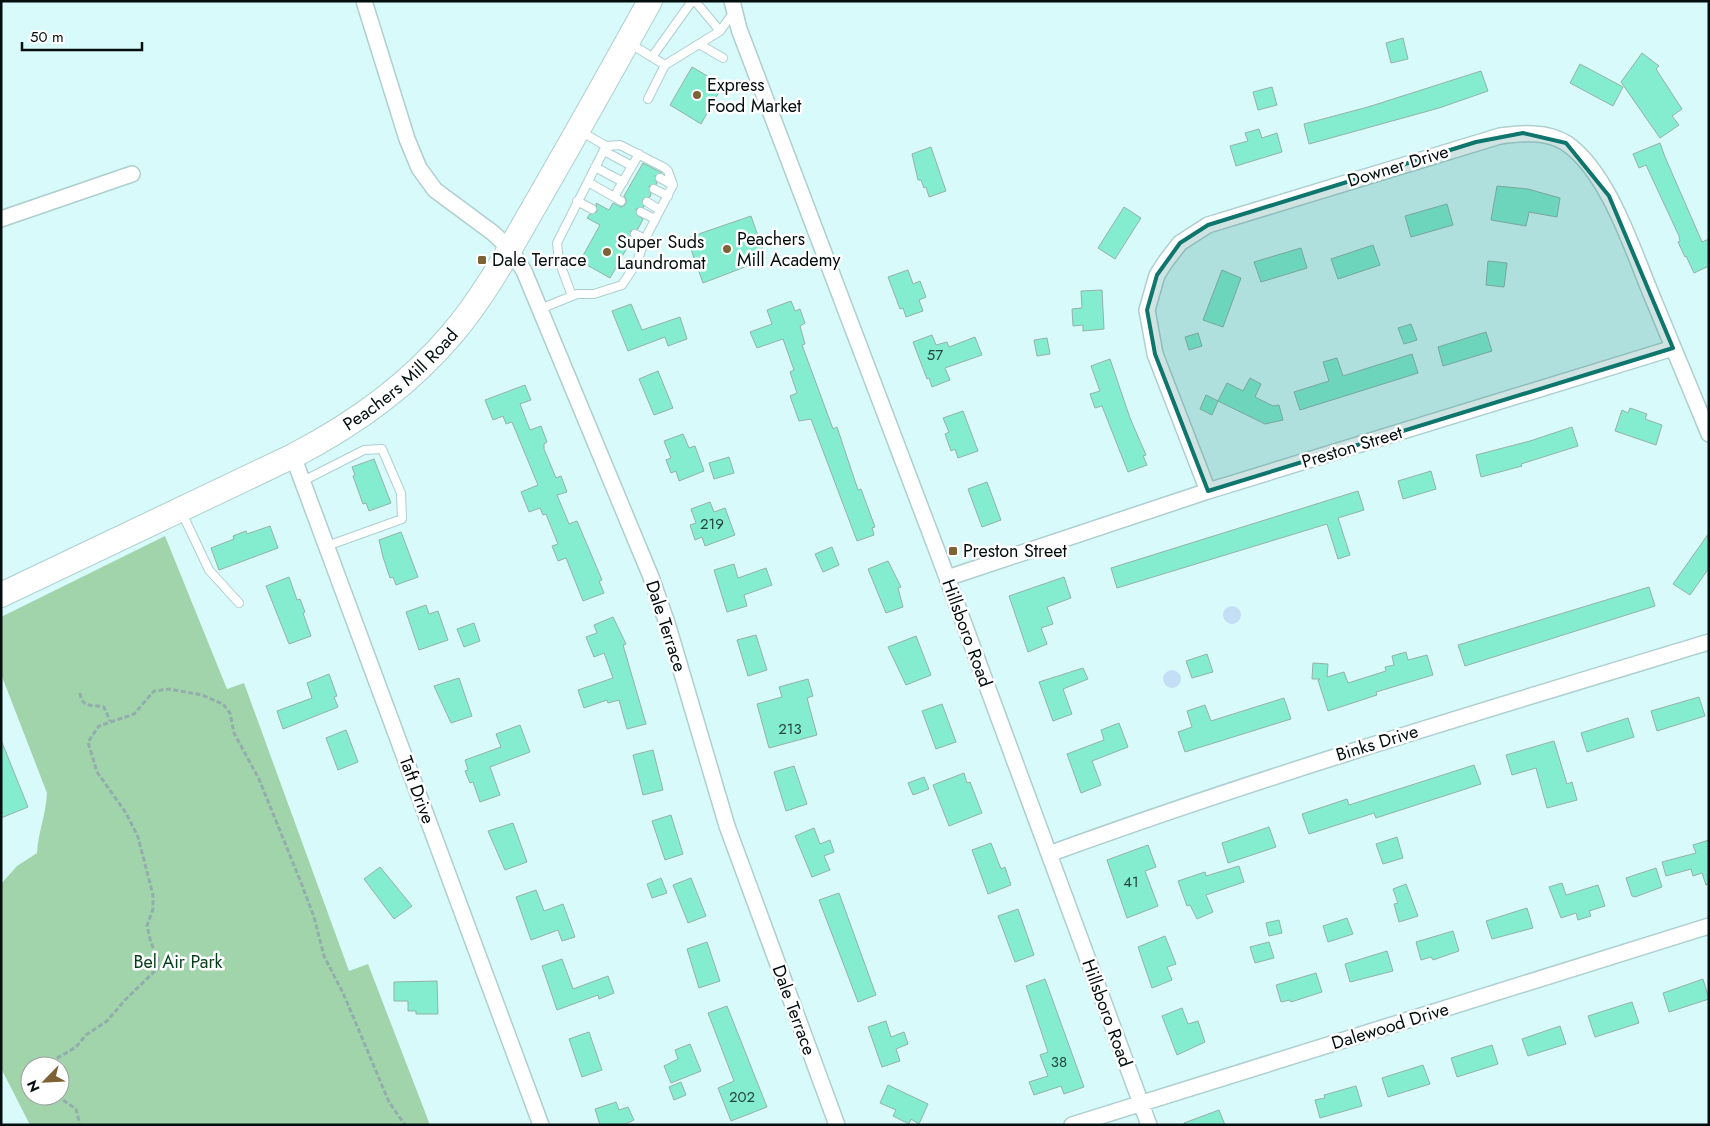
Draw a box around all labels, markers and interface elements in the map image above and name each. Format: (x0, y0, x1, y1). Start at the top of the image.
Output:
scale bar (22, 20, 142, 52)
text: 50 m (30, 26, 64, 48)
place label: Express Food Market (707, 72, 802, 119)
marker: Express Food Market (691, 89, 703, 101)
street label: Downer Drive (1344, 138, 1452, 194)
place label: Peachers Mill Academy (737, 226, 841, 273)
place label: Super Suds Laundromat (617, 229, 706, 276)
marker: Peachers Mill Academy (721, 243, 733, 255)
marker: Super Suds Laundromat (601, 246, 613, 258)
place label: Dale Terrace (492, 247, 586, 273)
marker: Dale Terrace (476, 254, 488, 266)
street label: Peachers Mill Road (338, 323, 464, 437)
house number: 57 (927, 344, 943, 366)
street label: Preston Street (1299, 419, 1406, 475)
house number: 219 (700, 513, 724, 535)
place label: Preston Street (963, 538, 1068, 564)
marker: Preston Street (947, 545, 959, 557)
street label: Hillsboro Road (935, 575, 999, 691)
street label: Dale Terrace (639, 577, 693, 675)
house number: 213 (778, 718, 802, 740)
street label: Binks Drive (1333, 718, 1421, 768)
street label: Taft Drive (393, 753, 441, 827)
house number: 41 (1123, 871, 1139, 893)
park label: Bel Air Park (133, 949, 223, 975)
street label: Hillsboro Road (1075, 955, 1139, 1071)
street label: Dale Terrace (766, 961, 822, 1059)
street label: Dalewood Drive (1328, 996, 1452, 1056)
house number: 38 (1051, 1051, 1067, 1073)
north arrow (20, 1056, 70, 1106)
text: N (22, 1077, 45, 1095)
house number: 202 (729, 1086, 755, 1108)

